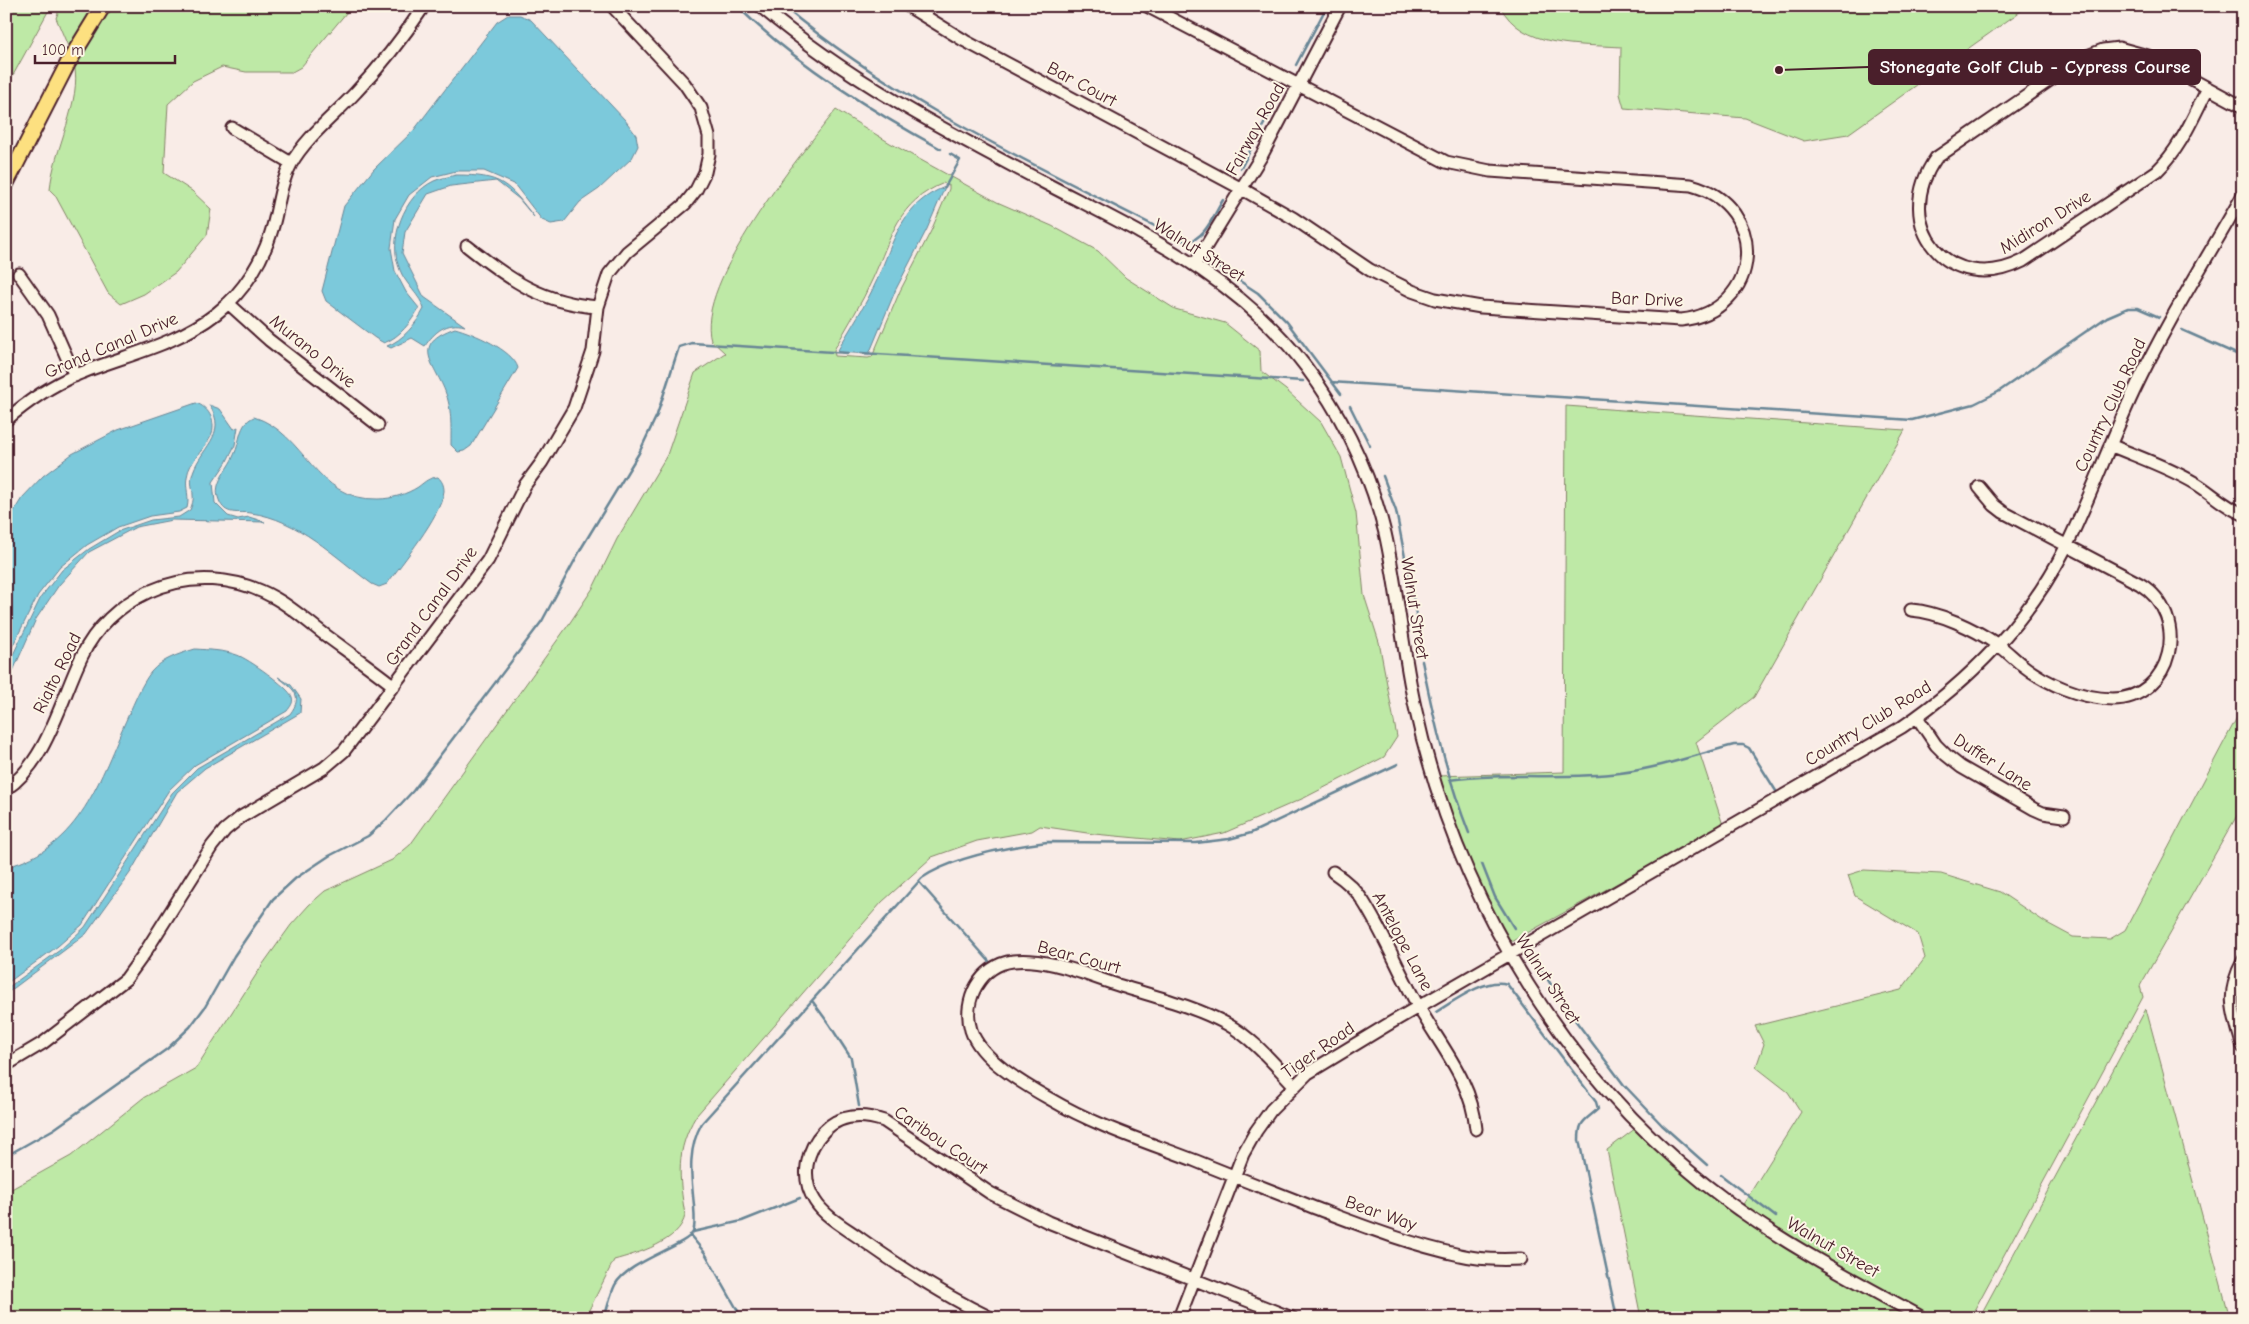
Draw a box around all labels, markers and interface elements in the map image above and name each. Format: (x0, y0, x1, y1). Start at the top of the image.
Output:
scale bar (35, 32, 175, 64)
text: 100 m (42, 41, 84, 59)
callout: Stonegate Golf Club - Cypress Course (1869, 50, 2200, 84)
text: Stonegate Golf Club - Cypress Course (1880, 56, 2190, 78)
street label: Bar Court (1043, 57, 1121, 112)
street label: Fairway Road (1221, 79, 1289, 179)
street label: Midiron Drive (1996, 186, 2095, 259)
street label: Walnut Street (1149, 214, 1249, 287)
street label: Bar Drive (1610, 288, 1683, 311)
street label: Grand Canal Drive (41, 308, 181, 383)
street label: Murano Drive (265, 310, 360, 392)
street label: Country Club Road (2070, 335, 2151, 475)
street label: Grand Canal Drive (381, 542, 482, 670)
street label: Walnut Street (1396, 556, 1433, 661)
street label: Rialto Road (29, 629, 86, 717)
street label: Country Club Road (1801, 676, 1935, 771)
street label: Duffer Lane (1950, 729, 2036, 796)
street label: Antelope Lane (1368, 888, 1437, 994)
street label: Walnut Street (1511, 930, 1585, 1029)
street label: Bear Court (1035, 936, 1123, 979)
street label: Tiger Road (1278, 1018, 1359, 1083)
street label: Caribou Court (890, 1102, 992, 1180)
street label: Bear Way (1342, 1191, 1420, 1236)
street label: Walnut Street (1783, 1213, 1883, 1283)

